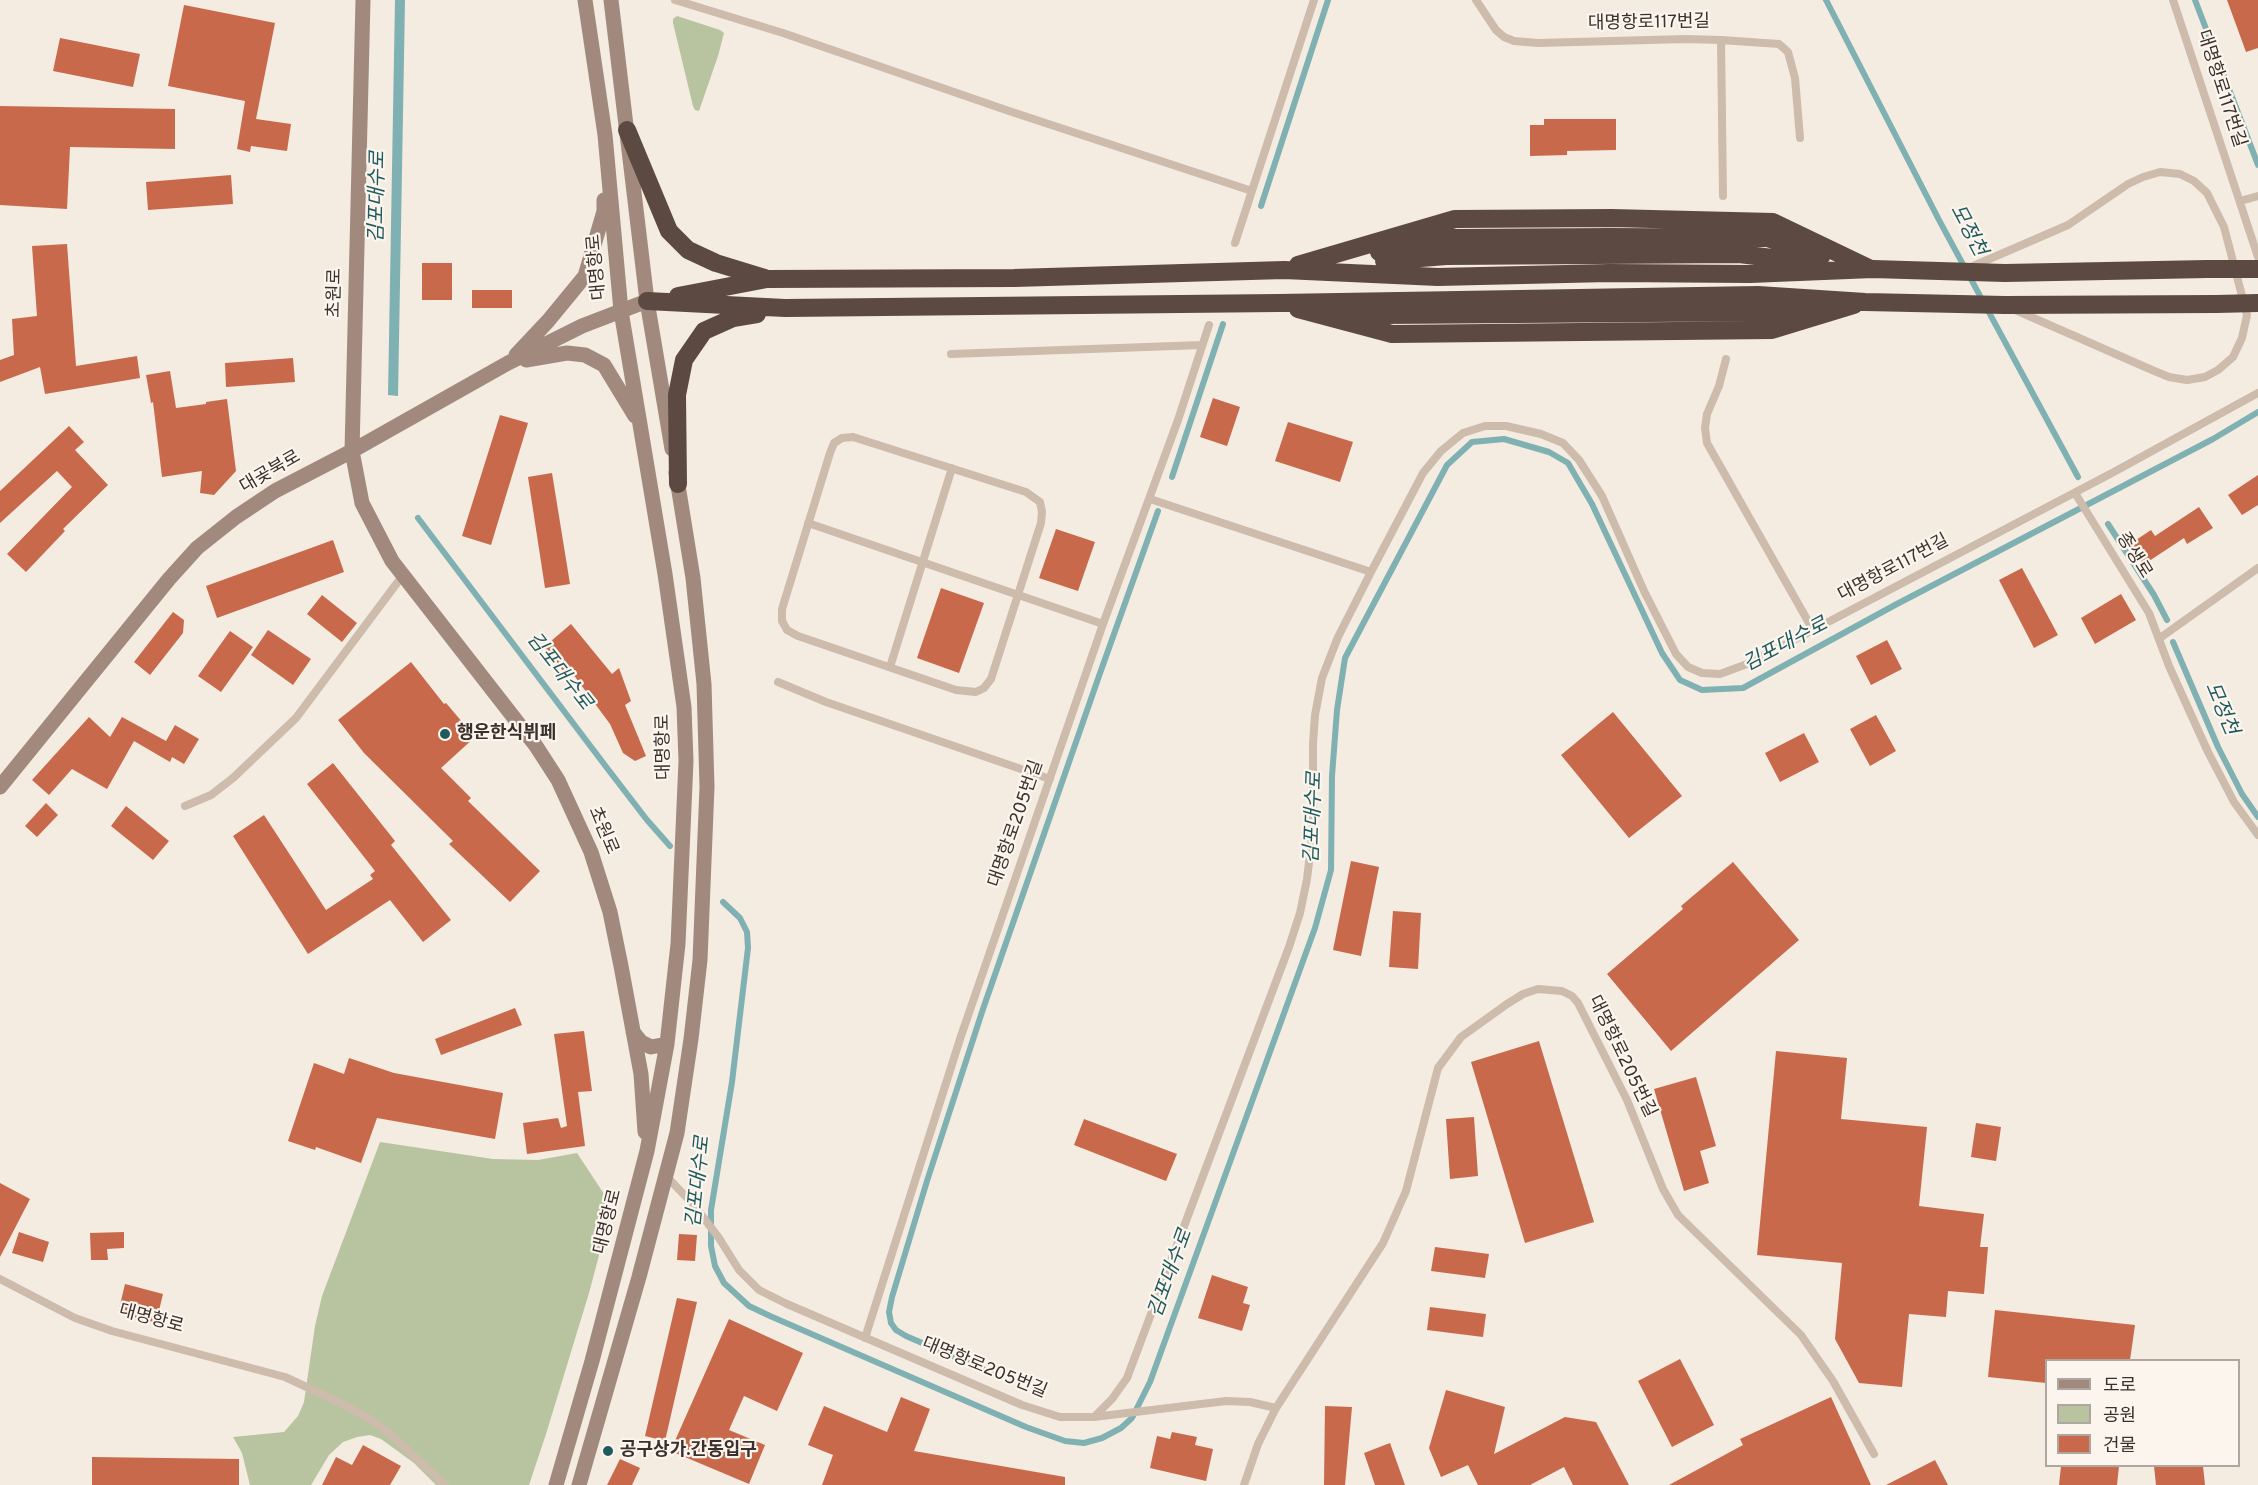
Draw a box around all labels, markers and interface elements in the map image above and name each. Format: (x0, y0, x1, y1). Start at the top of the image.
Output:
street label: 대명항로117번길 (1588, 12, 1710, 36)
street label: 대명항로117번길 (2191, 28, 2249, 150)
water label: 김포대수로 (366, 151, 392, 243)
water label: 모정천 (1943, 201, 1991, 261)
street label: 대명항로 (584, 233, 612, 301)
street label: 초원로 (325, 268, 347, 318)
street label: 대곶북로 (237, 447, 305, 499)
street label: 종생로 (2111, 529, 2155, 583)
street label: 대명항로117번길 (1835, 531, 1953, 607)
water label: 김포대수로 (1740, 614, 1832, 678)
water label: 김포대수로 (520, 628, 596, 716)
water label: 모정천 (2198, 679, 2242, 739)
street label: 대명항로 (654, 714, 676, 780)
place label: 행운한식뷔페 (457, 723, 556, 745)
marker: 행운한식뷔페 (438, 727, 452, 741)
street label: 대명항로205번길 (985, 758, 1049, 890)
water label: 김포대수로 (1301, 772, 1329, 864)
street label: 초원로 (582, 804, 622, 858)
street label: 대명항로205번길 (1582, 992, 1660, 1122)
water label: 김포대수로 (683, 1135, 717, 1229)
street label: 대명항로 (591, 1187, 627, 1257)
water label: 김포대수로 (1145, 1227, 1199, 1321)
street label: 대명항로 (116, 1301, 186, 1339)
street label: 대명항로205번길 (918, 1334, 1050, 1404)
legend (2045, 1359, 2240, 1467)
text: 도로 (2103, 1375, 2136, 1398)
text: 공원 (2103, 1405, 2136, 1428)
text: 건물 (2103, 1435, 2136, 1458)
place label: 공구상가.간동입구 (620, 1440, 757, 1462)
marker: 공구상가.간동입구 (601, 1444, 615, 1458)

